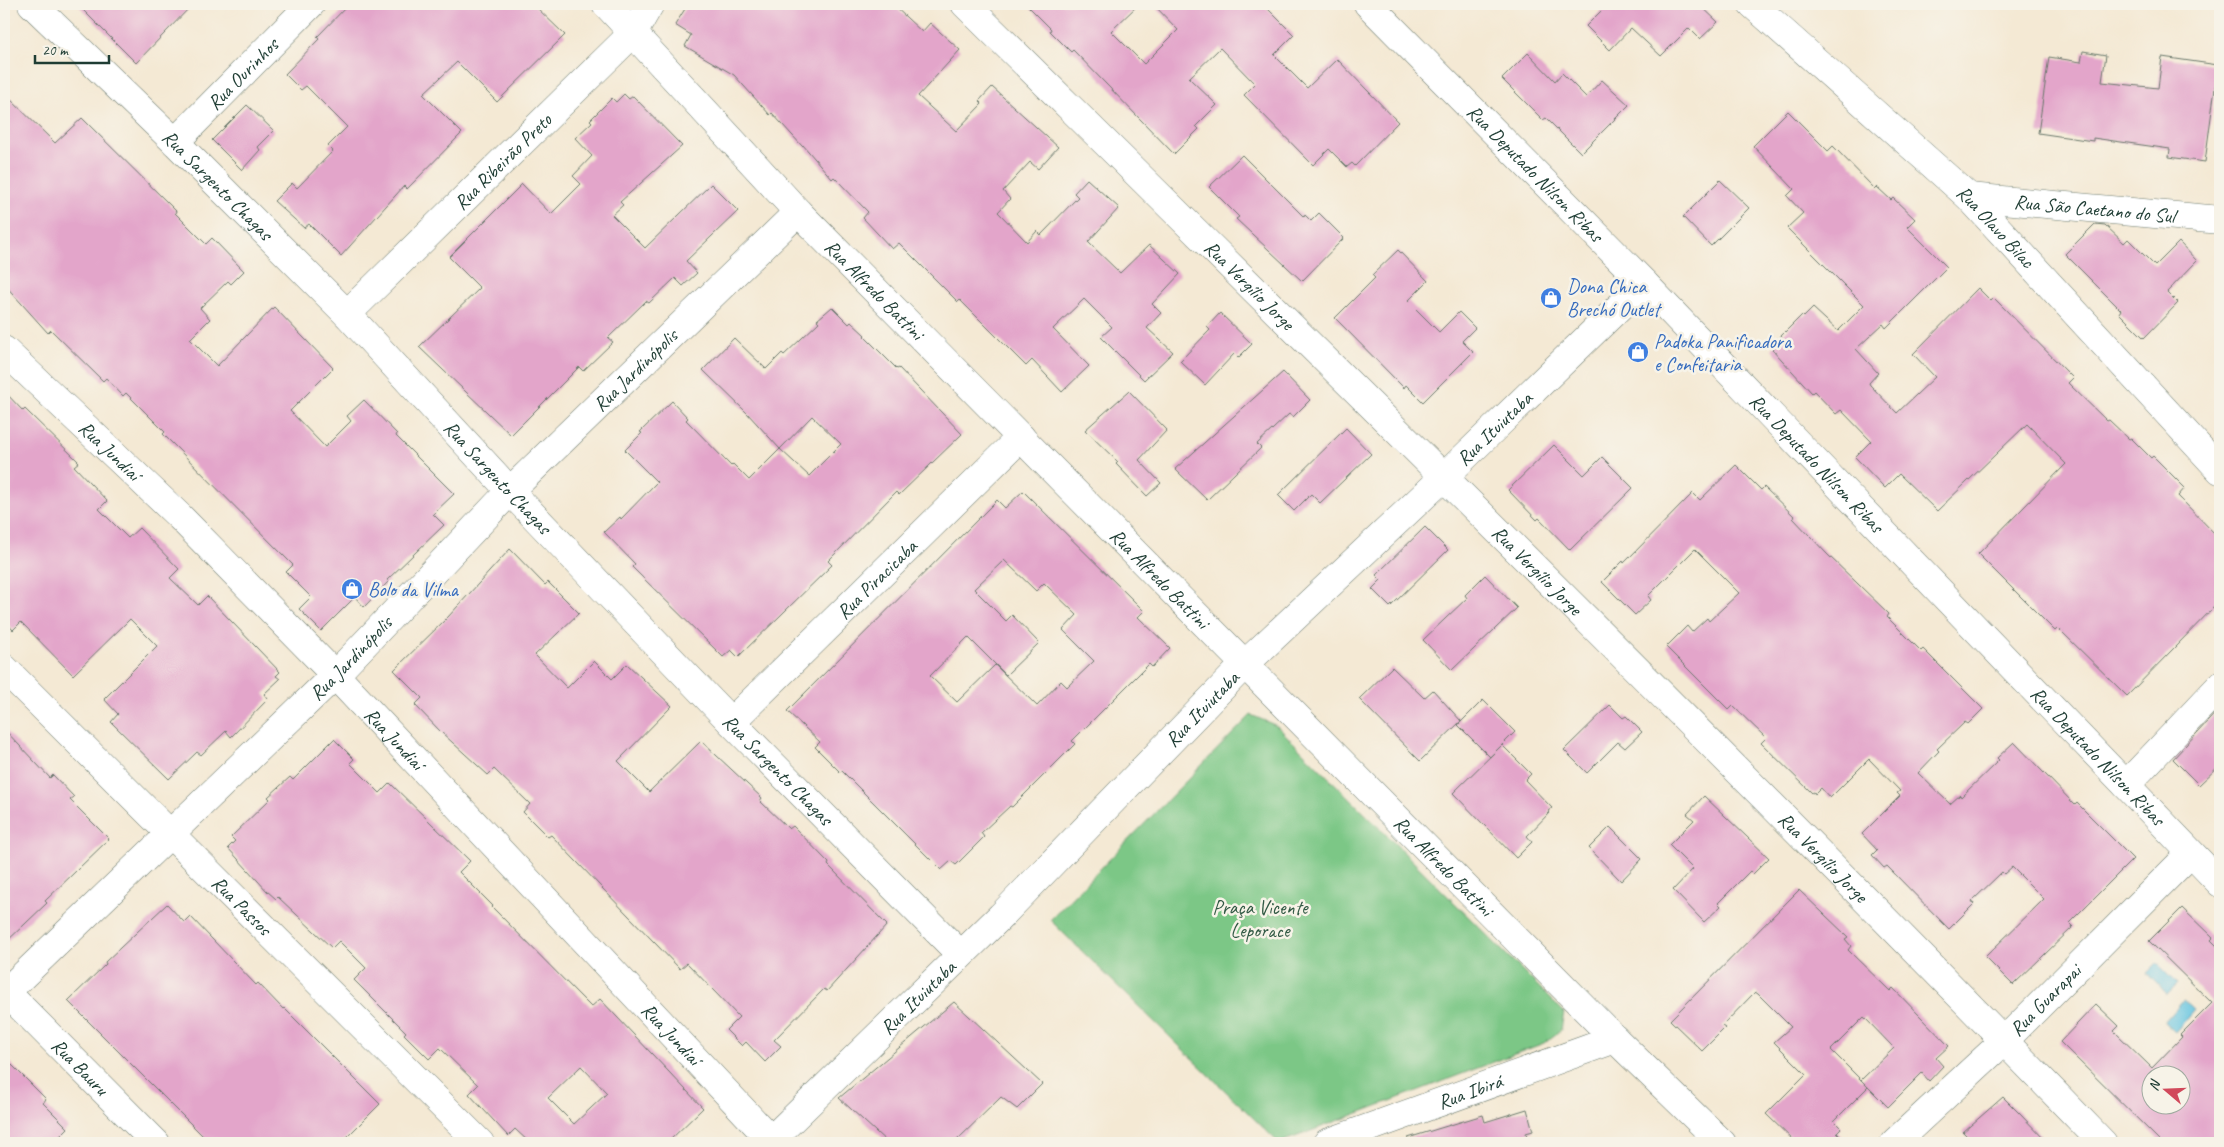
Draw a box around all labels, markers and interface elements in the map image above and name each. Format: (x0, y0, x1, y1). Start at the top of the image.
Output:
street label: Rua Ourinhos (202, 31, 285, 115)
scale bar (35, 32, 109, 64)
text: 20 m (42, 41, 69, 60)
street label: Rua Deputado Nilson Ribas (1462, 100, 1610, 249)
street label: Rua Ribeirão Preto (449, 107, 558, 215)
street label: Rua Sargento Chagas (157, 124, 279, 247)
street label: Rua Olavo Bilac (1951, 180, 2040, 274)
street label: Rua São Caetano do Sul (2013, 189, 2179, 229)
street label: Rua Alfredo Battini (819, 234, 931, 347)
street label: Rua Vergílio Jorge (1199, 235, 1301, 336)
place label: Dona Chica Brechó Outlet (1567, 274, 1663, 322)
shop icon: Dona Chica Brechó Outlet (1539, 286, 1563, 310)
street label: Rua Jardinópolis (588, 322, 685, 417)
place label: Padoka Panificadora e Confeitaria (1654, 329, 1793, 377)
shop icon: Padoka Panificadora e Confeitaria (1626, 340, 1650, 364)
street label: Rua Ituiutaba (1451, 385, 1539, 471)
street label: Rua Deputado Nilson Ribas (1744, 389, 1891, 540)
street label: Rua Sargento Chagas (438, 415, 558, 541)
street label: Rua Jundiaí (73, 416, 149, 489)
street label: Rua Vergílio Jorge (1487, 520, 1588, 622)
street label: Rua Alfredo Battini (1104, 523, 1216, 636)
street label: Rua Piracicaba (831, 533, 923, 624)
shop icon: Bolo da Vilma (340, 577, 364, 601)
place label: Bolo da Vilma (368, 577, 460, 602)
street label: Rua Jardinópolis (304, 609, 399, 706)
street label: Rua Ituiutaba (1160, 665, 1245, 752)
street label: Rua Deputado Nilson Ribas (2025, 681, 2172, 833)
street label: Rua Jundiaí (359, 702, 432, 778)
street label: Rua Sargento Chagas (717, 709, 839, 832)
street label: Rua Vergílio Jorge (1773, 807, 1874, 909)
street label: Rua Alfredo Battini (1388, 811, 1500, 923)
street label: Rua Passos (206, 870, 278, 942)
park label: Praça Vicente Leporace (1212, 895, 1309, 943)
street label: Rua Ituiutaba (875, 954, 962, 1040)
street label: Rua Guarapai (2004, 957, 2088, 1041)
street label: Rua Jundiaí (636, 998, 709, 1074)
street label: Rua Bauru (46, 1033, 115, 1102)
north arrow (2142, 1064, 2192, 1114)
street label: Rua Ibirá (1434, 1068, 1508, 1115)
text: N (2145, 1077, 2164, 1093)

